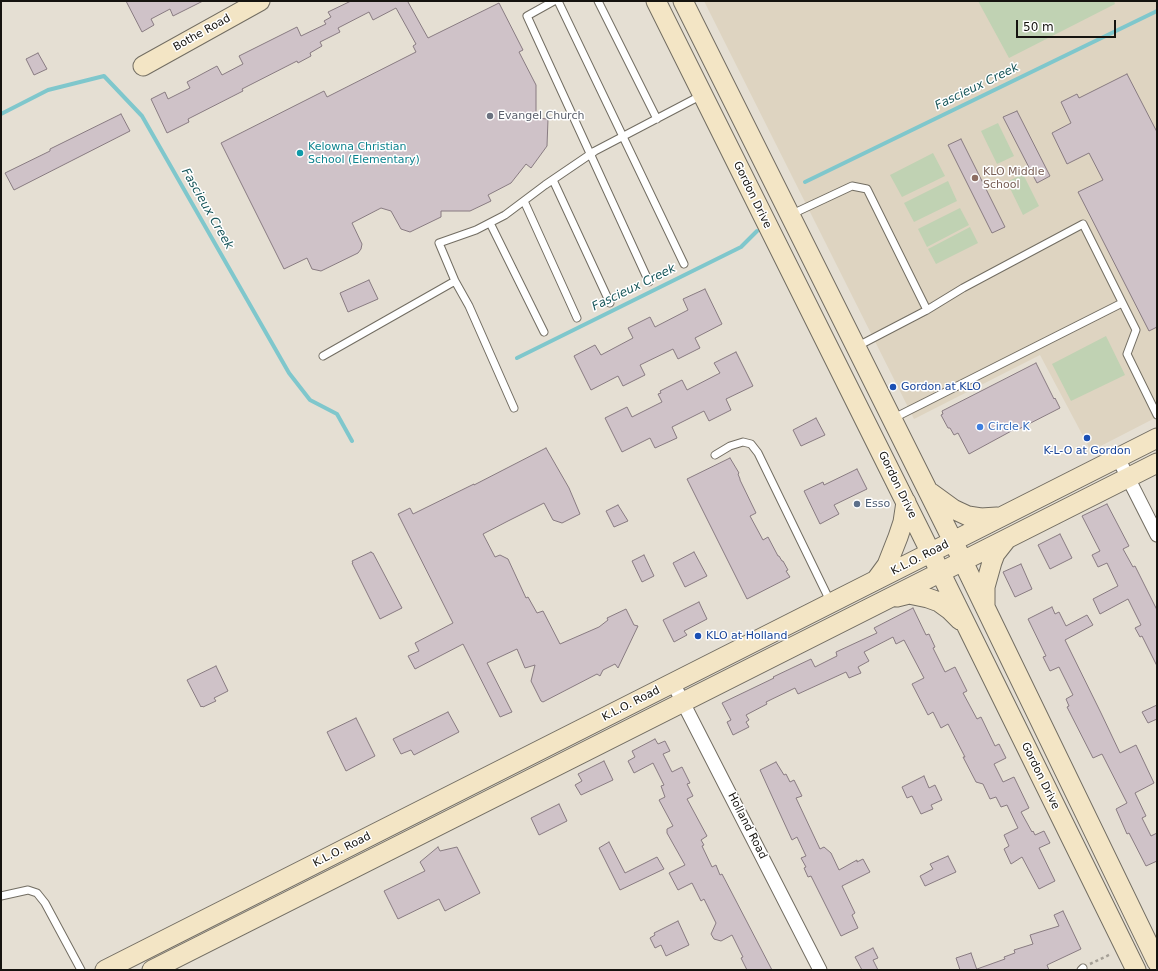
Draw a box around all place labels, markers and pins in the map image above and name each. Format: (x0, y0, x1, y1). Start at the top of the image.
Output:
place label: Evangel Church (498, 109, 584, 123)
marker: Evangel Church (485, 111, 495, 121)
place label: Kelowna Christian School (Elementary) (308, 140, 420, 166)
marker: Kelowna Christian School (Elementary) (295, 148, 305, 158)
place label: KLO Middle School (983, 165, 1044, 191)
marker: KLO Middle School (970, 173, 980, 183)
place label: Gordon at KLO (901, 380, 981, 394)
marker: Gordon at KLO (888, 382, 898, 392)
place label: Circle K (988, 420, 1030, 434)
marker: Circle K (975, 422, 985, 432)
marker: K-L-O at Gordon (1082, 433, 1092, 443)
place label: K-L-O at Gordon (1043, 444, 1131, 458)
place label: Esso (865, 497, 890, 511)
marker: Esso (852, 499, 862, 509)
place label: KLO at Holland (706, 629, 787, 643)
marker: KLO at Holland (693, 631, 703, 641)

